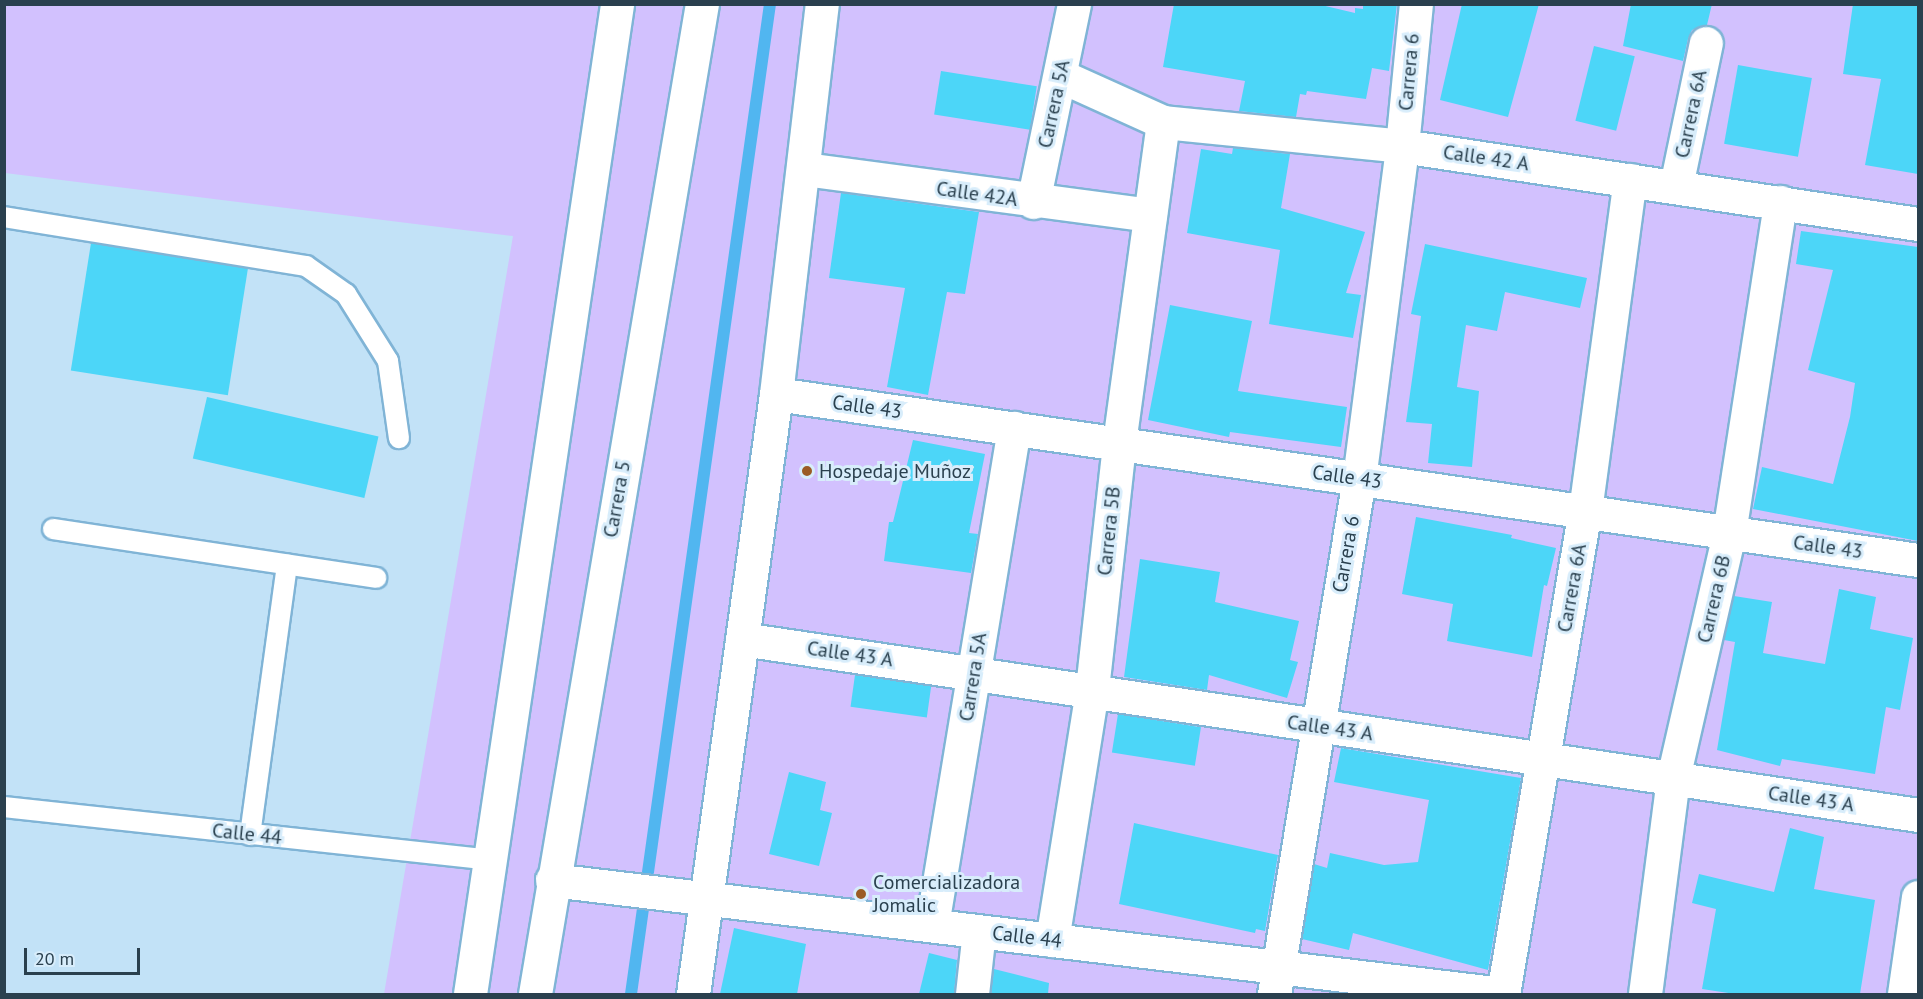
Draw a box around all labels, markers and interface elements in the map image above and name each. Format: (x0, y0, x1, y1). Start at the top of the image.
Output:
street label: Carrera 6 (1394, 32, 1424, 112)
street label: Carrera 5A (1033, 58, 1075, 150)
street label: Carrera 6A (1670, 68, 1712, 160)
street label: Calle 42 A (1441, 140, 1531, 176)
street label: Calle 42A (935, 176, 1019, 212)
street label: Calle 43 (831, 390, 903, 424)
street label: Carrera 5 (598, 459, 636, 539)
place label: Hospedaje Muñoz (819, 459, 971, 483)
street label: Calle 43 (1311, 460, 1383, 494)
marker: Hospedaje Muñoz (800, 464, 814, 478)
street label: Carrera 5B (1092, 485, 1126, 577)
street label: Carrera 6 (1327, 514, 1365, 594)
street label: Calle 43 (1792, 530, 1864, 564)
street label: Carrera 6A (1552, 542, 1592, 634)
street label: Carrera 6B (1692, 553, 1736, 645)
street label: Carrera 5A (954, 631, 992, 723)
street label: Calle 43 A (805, 636, 895, 672)
street label: Calle 43 A (1285, 710, 1375, 746)
street label: Calle 43 A (1766, 781, 1856, 817)
street label: Calle 44 (211, 818, 283, 850)
place label: Comercializadora Jomalic (873, 870, 1020, 917)
marker: Comercializadora Jomalic (854, 887, 868, 901)
street label: Calle 44 (991, 921, 1063, 953)
scale bar (27, 936, 142, 974)
text: 20 m (35, 947, 74, 970)

